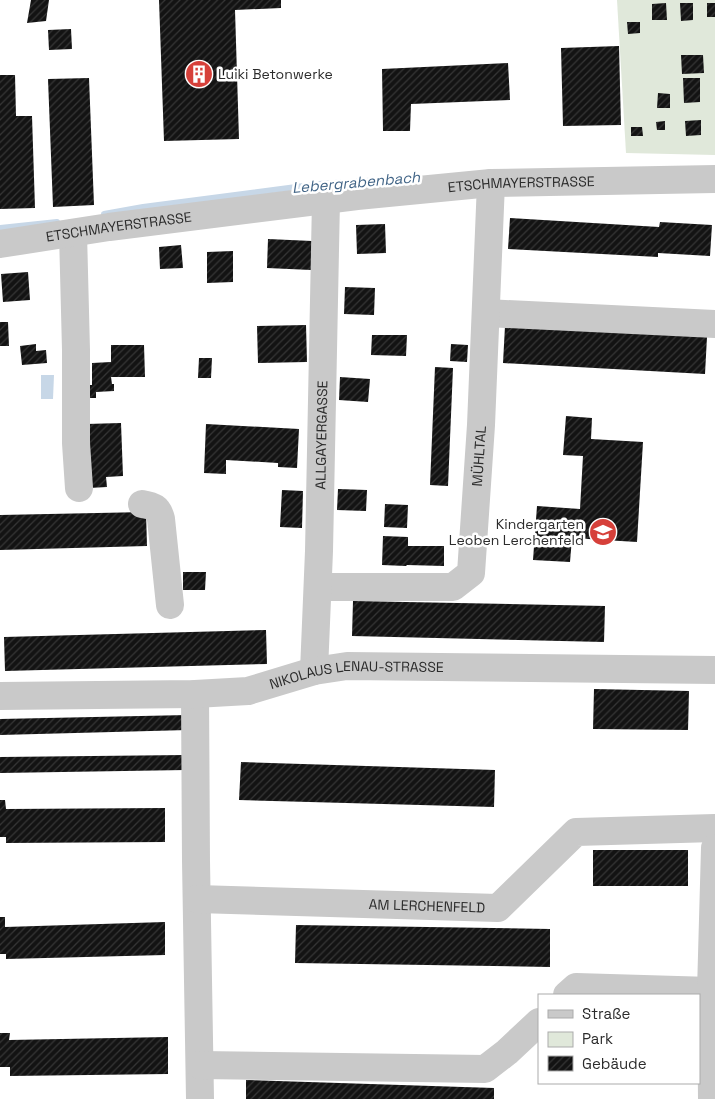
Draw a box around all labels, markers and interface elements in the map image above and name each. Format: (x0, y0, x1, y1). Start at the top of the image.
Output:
building icon: Luiki Betonwerke (184, 59, 214, 89)
place label: Luiki Betonwerke (218, 65, 333, 83)
water label: Lebergrabenbach (291, 167, 422, 197)
street label: ETSCHMAYERSTRASSE (447, 172, 595, 196)
street label: ETSCHMAYERSTRASSE (45, 208, 193, 246)
street label: ALLGAYERGASSE (311, 380, 331, 490)
street label: MÜHLTAL (468, 425, 490, 487)
place label: Kindergarten Leoben Lerchenfeld (449, 515, 584, 549)
school or university icon: Kindergarten Leoben Lerchenfeld (588, 517, 618, 547)
street label: NIKOLAUS LENAU-STRASSE (267, 657, 444, 693)
street label: AM LERCHENFELD (368, 895, 486, 917)
legend (538, 994, 700, 1084)
text: Straße (582, 1004, 631, 1023)
text: Park (582, 1029, 613, 1048)
text: Gebäude (582, 1054, 647, 1073)

